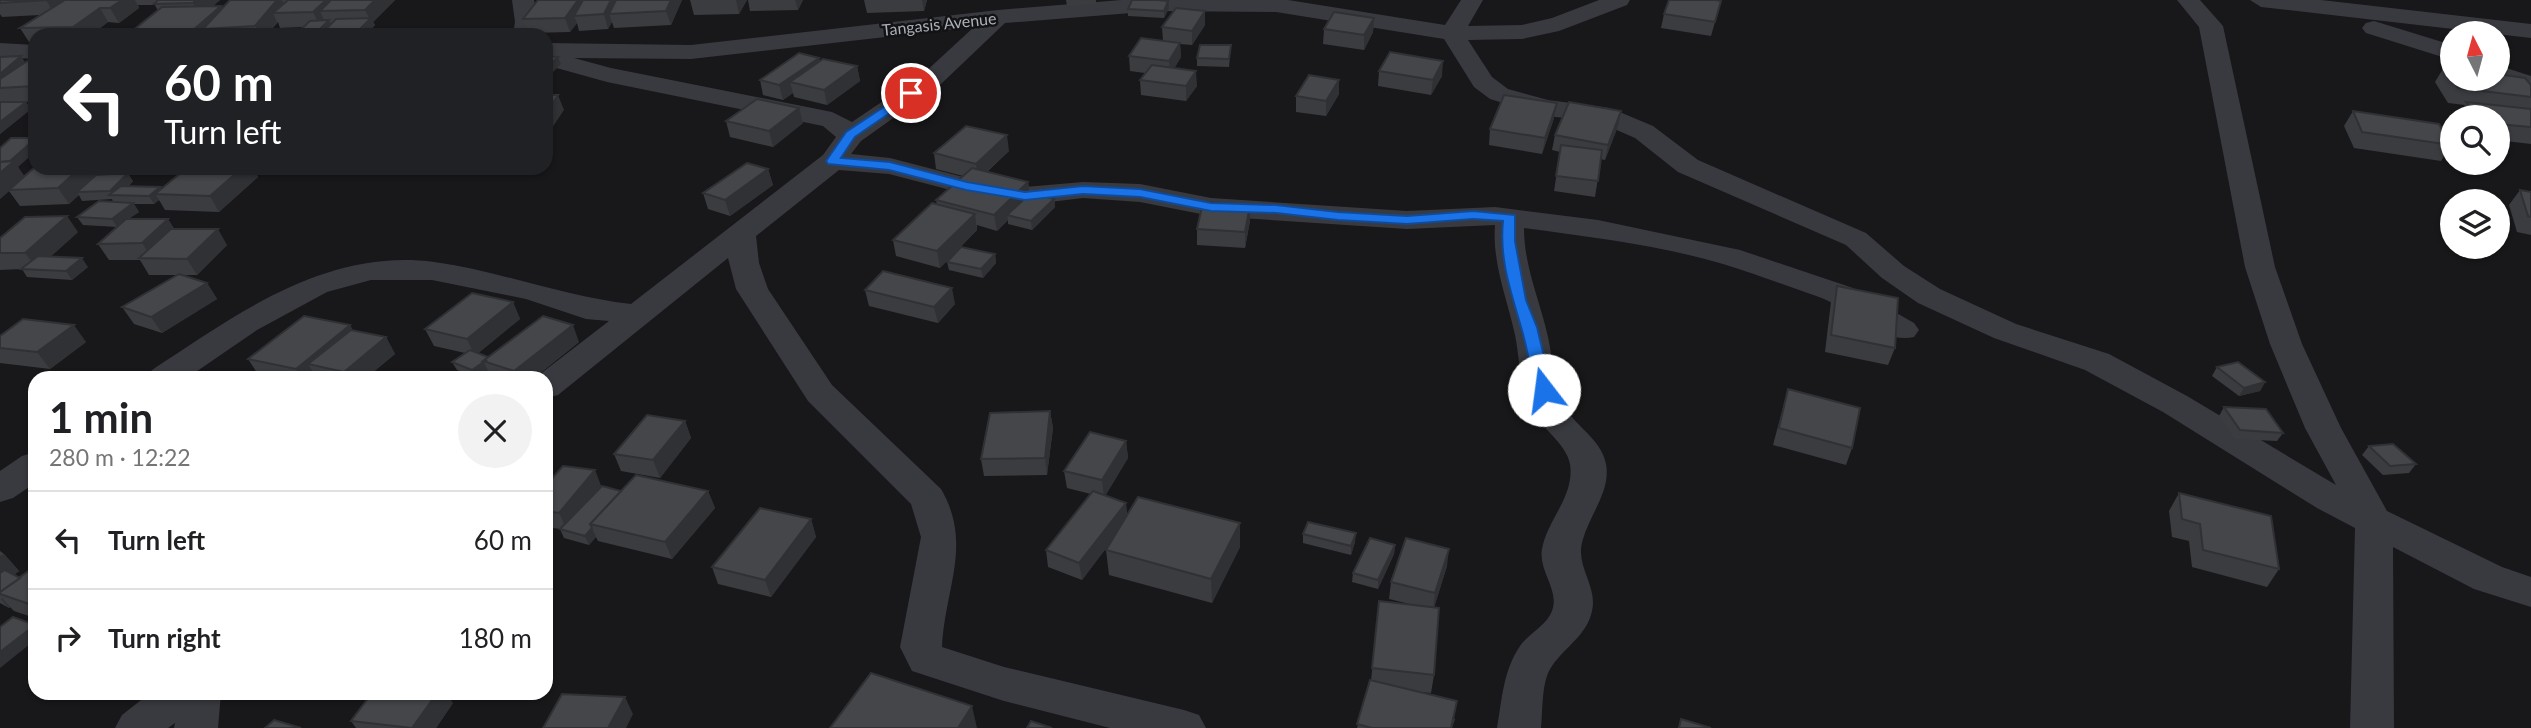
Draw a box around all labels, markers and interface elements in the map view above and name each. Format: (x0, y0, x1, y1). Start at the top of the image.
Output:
street label: Tangasis Avenue (881, 8, 997, 39)
north arrow (2440, 21, 2510, 91)
map controls (2440, 21, 2510, 259)
text: 60 m (164, 53, 274, 111)
icon: left (49, 56, 140, 147)
pin (881, 63, 941, 123)
icon: arrive (892, 74, 930, 112)
button: search (2440, 105, 2510, 175)
text: Turn left (164, 112, 281, 151)
button: layers (2440, 189, 2510, 259)
position arrow (1507, 353, 1581, 427)
text: 1 min (49, 392, 153, 442)
button: close (458, 394, 532, 468)
text: 280 m · 12:22 (49, 443, 191, 471)
icon: left (49, 521, 87, 559)
text: Turn left (108, 524, 205, 556)
text: 60 m (474, 524, 532, 556)
icon: right (49, 619, 87, 657)
text: Turn right (108, 622, 221, 654)
text: 180 m (459, 622, 532, 654)

